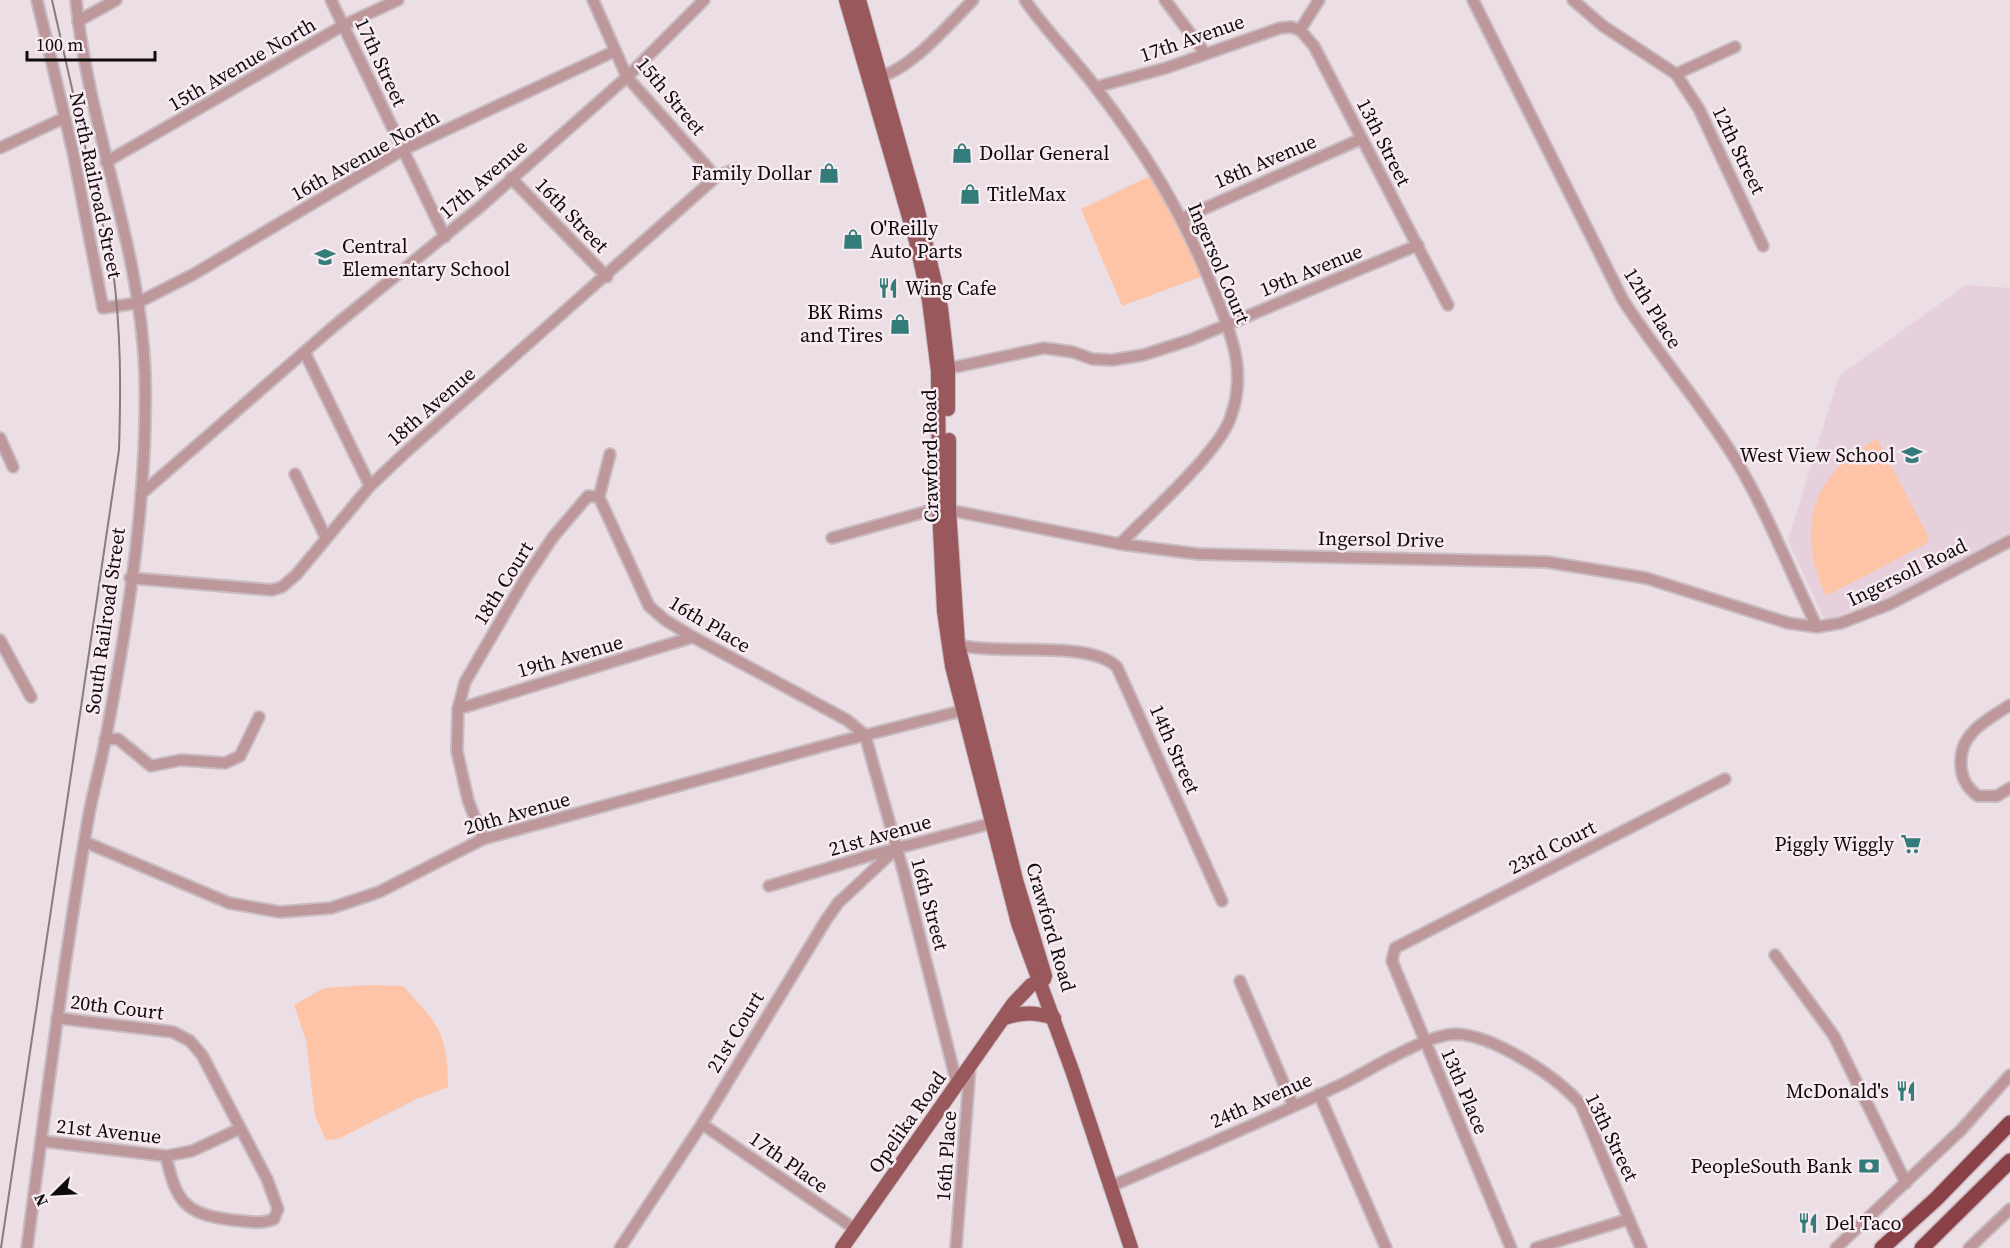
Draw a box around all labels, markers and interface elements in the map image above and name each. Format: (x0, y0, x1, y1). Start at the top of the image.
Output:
street label: 17th Avenue (1136, 7, 1248, 69)
street label: 15th Avenue North (163, 10, 321, 118)
street label: 17th Street (348, 13, 414, 111)
scale bar (27, 24, 154, 62)
text: 100 m (36, 32, 83, 57)
street label: 15th Street (630, 51, 713, 142)
street label: North Railroad Street (63, 89, 130, 281)
street label: 13th Street (1350, 93, 1418, 191)
street label: 12th Street (1706, 101, 1773, 199)
street label: 16th Avenue North (285, 102, 445, 208)
street label: 18th Avenue (1209, 127, 1321, 195)
street label: 17th Avenue (433, 133, 533, 225)
place label: Dollar General (979, 139, 1109, 167)
shop icon: Dollar General (950, 141, 974, 165)
place label: Family Dollar (691, 159, 813, 187)
shop icon: Family Dollar (817, 161, 841, 185)
street label: 16th Street (529, 171, 615, 259)
place label: TitleMax (987, 180, 1067, 208)
shop icon: TitleMax (958, 182, 982, 206)
street label: Ingersol Court (1181, 198, 1257, 328)
place label: O'Reilly Auto Parts (870, 214, 963, 265)
shop icon: O'Reilly Auto Parts (841, 227, 865, 251)
place label: Central Elementary School (342, 232, 510, 283)
street label: 19th Avenue (1255, 237, 1367, 303)
school or university icon: Central Elementary School (313, 245, 337, 269)
street label: 12th Place (1617, 262, 1689, 354)
place label: Wing Cafe (905, 274, 997, 302)
restaurant icon: Wing Cafe (876, 276, 900, 300)
place label: BK Rims and Tires (800, 298, 883, 349)
shop icon: BK Rims and Tires (888, 312, 912, 336)
street label: 18th Avenue (381, 360, 481, 452)
street label: Crawford Road (915, 388, 945, 523)
place label: West View School (1739, 441, 1895, 469)
school or university icon: West View School (1900, 443, 1924, 467)
street label: Ingersol Drive (1318, 524, 1444, 554)
street label: South Railroad Street (78, 525, 132, 716)
street label: Ingersoll Road (1843, 531, 1972, 613)
street label: 18th Court (466, 535, 540, 630)
street label: 16th Place (664, 589, 756, 659)
street label: 19th Avenue (514, 628, 626, 684)
street label: 14th Street (1143, 700, 1207, 798)
street label: 20th Avenue (461, 785, 573, 841)
street label: 21st Avenue (825, 807, 935, 863)
street label: 23rd Court (1503, 813, 1601, 881)
place label: Piggly Wiggly (1775, 830, 1895, 858)
supermarket icon: Piggly Wiggly (1899, 832, 1923, 856)
street label: 16th Street (904, 855, 956, 954)
street label: Crawford Road (1019, 859, 1083, 996)
street label: 21st Court (700, 986, 770, 1078)
street label: 20th Court (69, 987, 166, 1027)
street label: 13th Place (1434, 1044, 1496, 1138)
street label: Opelika Road (861, 1065, 953, 1179)
street label: 24th Avenue (1206, 1065, 1316, 1135)
place label: McDonald's (1786, 1077, 1889, 1105)
restaurant icon: McDonald's (1894, 1079, 1918, 1103)
street label: 13th Street (1579, 1088, 1646, 1186)
street label: 16th Place (929, 1110, 963, 1202)
street label: 21st Avenue (55, 1112, 163, 1150)
street label: 17th Place (744, 1124, 834, 1200)
place label: PeopleSouth Bank (1690, 1152, 1852, 1180)
bank icon: PeopleSouth Bank (1857, 1154, 1881, 1178)
north arrow (24, 1164, 84, 1224)
text: N (28, 1190, 53, 1210)
place label: Del Taco (1825, 1209, 1902, 1237)
restaurant icon: Del Taco (1796, 1211, 1820, 1235)

